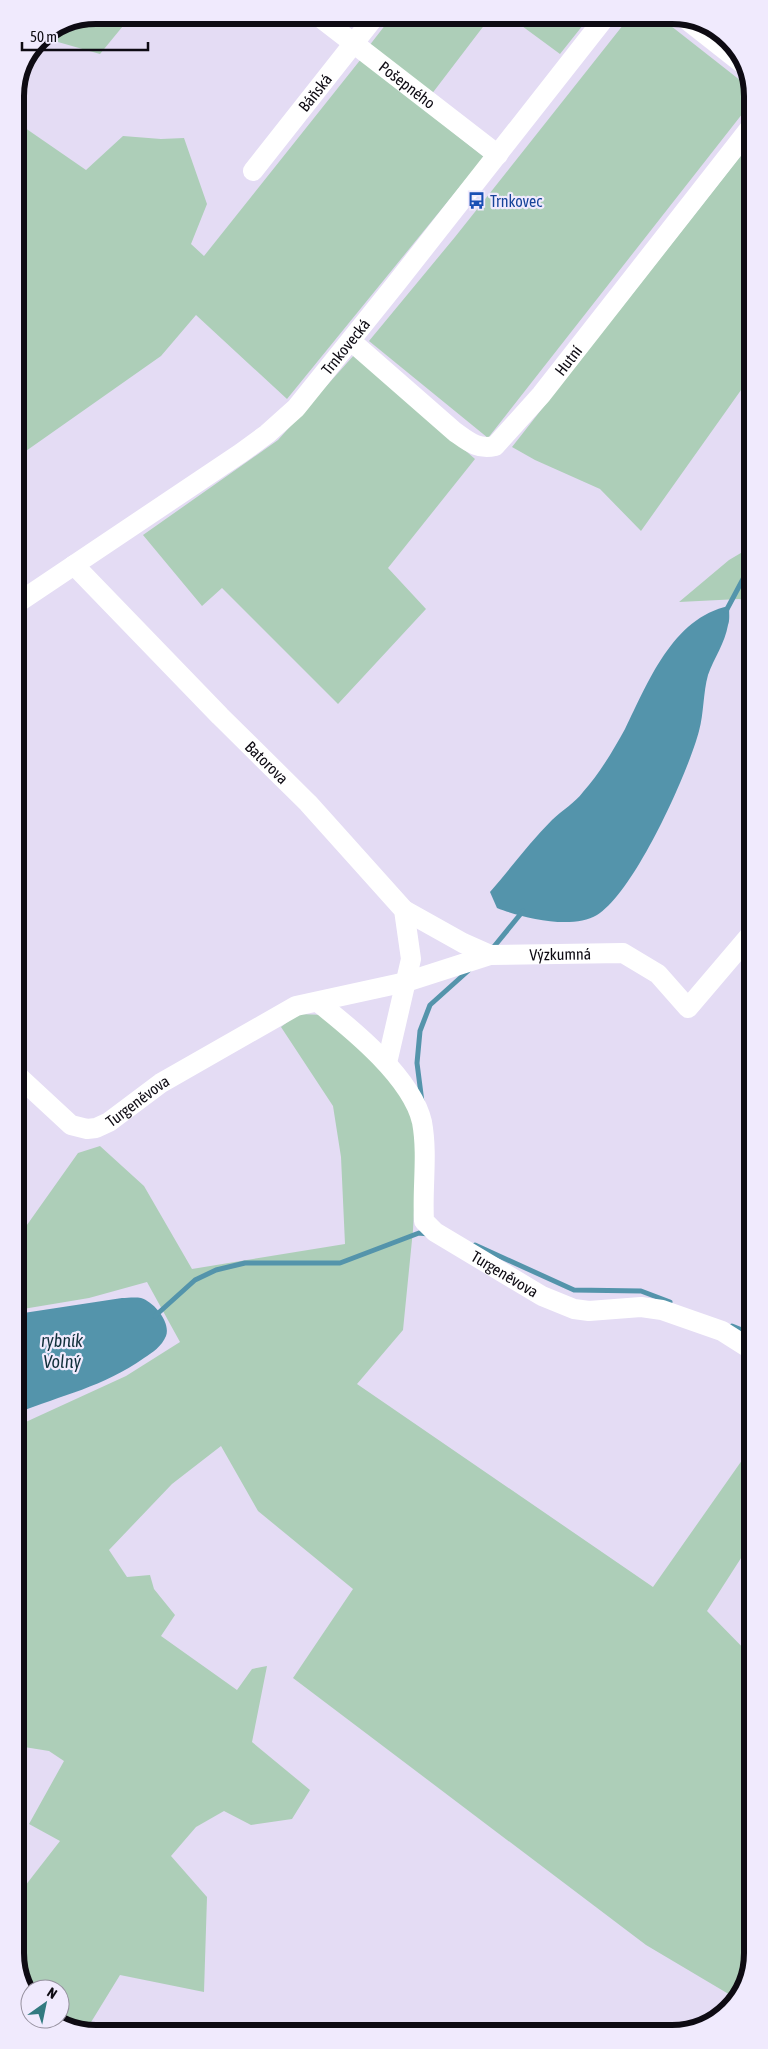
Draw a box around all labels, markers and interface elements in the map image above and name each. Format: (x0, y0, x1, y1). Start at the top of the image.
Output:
scale bar (22, 20, 149, 52)
text: 50 m (30, 28, 57, 45)
street label: Pošepného (376, 57, 439, 112)
street label: Báňská (295, 70, 335, 115)
bus stop icon: Trnkovec (466, 191, 486, 211)
place label: Trnkovec (490, 192, 542, 210)
street label: Trnkovecká (318, 315, 373, 378)
street label: Hutní (551, 342, 586, 379)
street label: Batorova (242, 737, 292, 787)
street label: Výzkumná (529, 944, 591, 964)
street label: Turgeněvova (102, 1071, 172, 1130)
street label: Turgeněvova (468, 1247, 542, 1301)
water label: rybník Volný (41, 1330, 84, 1372)
north arrow (20, 1979, 70, 2029)
text: N (44, 1984, 60, 2002)

